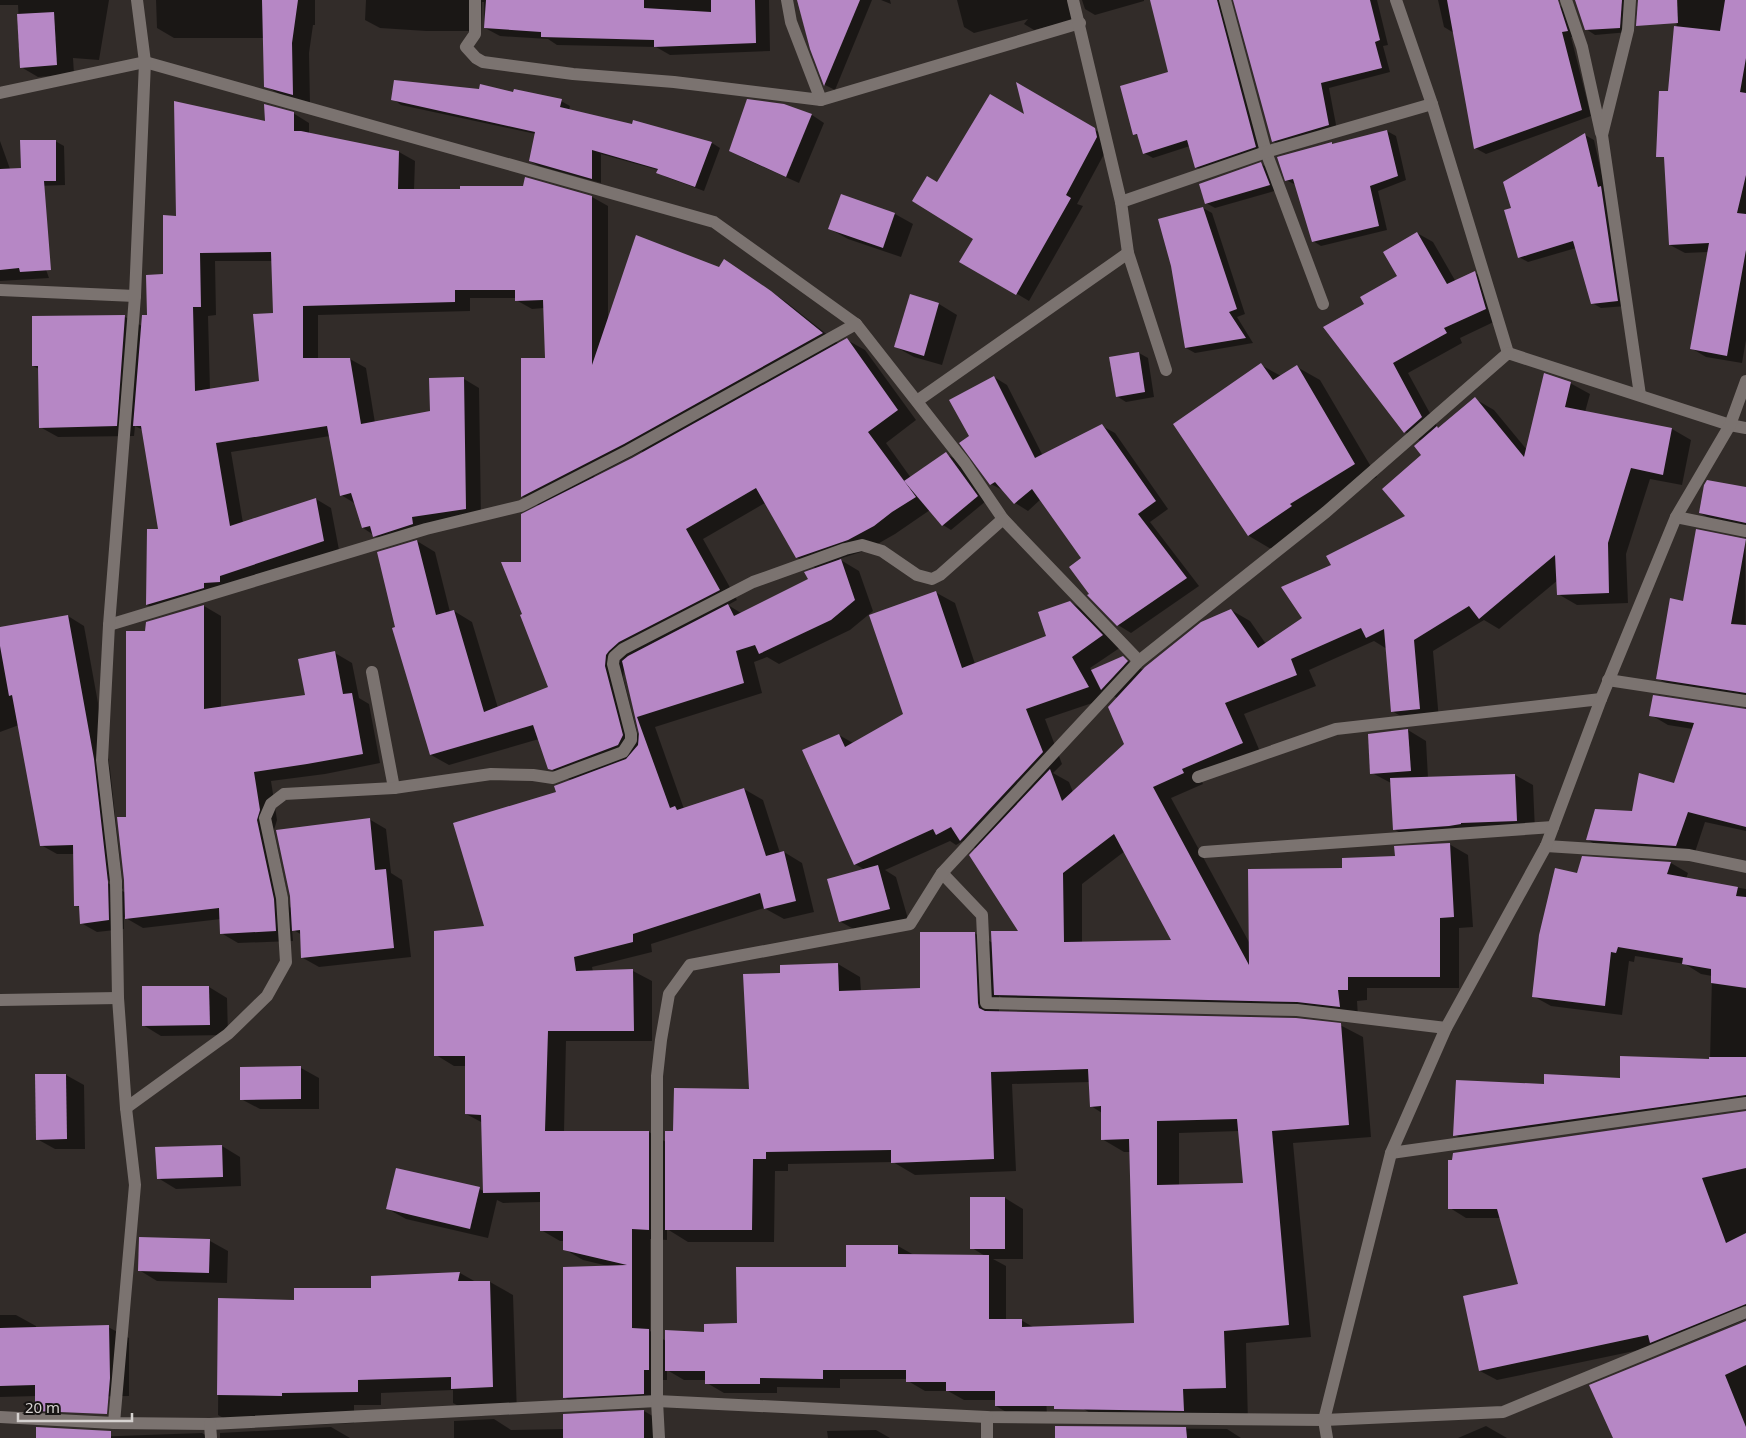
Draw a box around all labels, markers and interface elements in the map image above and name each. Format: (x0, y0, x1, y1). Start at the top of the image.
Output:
scale bar (18, 1390, 131, 1422)
text: 20 m (25, 1397, 60, 1417)

